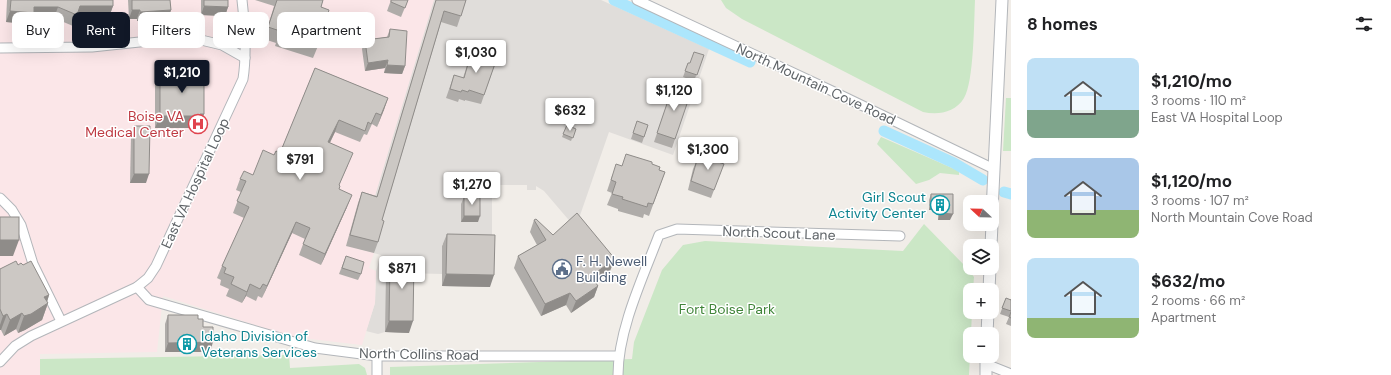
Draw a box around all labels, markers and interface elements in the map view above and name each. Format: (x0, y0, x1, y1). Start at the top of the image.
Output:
chip: Buy (12, 12, 64, 48)
chip: Rent (72, 12, 130, 48)
chip: Filters (138, 12, 205, 48)
chip: New (213, 12, 269, 48)
chip: Apartment (277, 12, 375, 48)
text: 8 homes (1027, 13, 1098, 35)
icon: filters (1353, 13, 1375, 35)
street label: North Mountain Cove Road (733, 39, 899, 129)
pin: $1,030 (443, 40, 509, 74)
text: $1,030 (455, 44, 497, 61)
pin: $1,210 (149, 60, 215, 94)
text: $1,210 (163, 64, 201, 81)
text: $1,210/mo (1151, 70, 1232, 92)
icon: home (1059, 74, 1107, 122)
pin: $1,120 (641, 78, 707, 112)
text: $1,120 (655, 82, 693, 99)
text: 3 rooms · 110 m² (1151, 92, 1246, 109)
pin: $632 (546, 98, 594, 132)
text: $632 (554, 102, 586, 119)
place label: Boise VA Medical Center (85, 107, 184, 141)
text: East VA Hospital Loop (1151, 109, 1283, 126)
hospital icon: Boise VA Medical Center (187, 113, 209, 135)
street label: East VA Hospital Loop (157, 115, 233, 251)
pin: $1,300 (675, 137, 741, 171)
text: $1,300 (687, 141, 729, 158)
pin: $791 (276, 147, 324, 181)
text: $791 (286, 151, 314, 168)
text: $1,120/mo (1151, 170, 1232, 192)
pin: $1,270 (439, 172, 505, 206)
icon: home (1059, 174, 1107, 222)
text: $1,270 (452, 176, 492, 193)
place label: Girl Scout Activity Center (828, 188, 926, 222)
text: 3 rooms · 107 m² (1151, 192, 1249, 209)
building icon: Girl Scout Activity Center (929, 194, 951, 216)
north arrow (963, 195, 999, 231)
map controls (963, 195, 999, 363)
text: North Mountain Cove Road (1151, 209, 1313, 226)
street label: North Scout Lane (722, 222, 836, 244)
button: layers (963, 239, 999, 275)
place label: F. H. Newell Building (576, 252, 647, 286)
pin: $871 (378, 256, 426, 290)
public building icon: F. H. Newell Building (551, 258, 573, 280)
text: $871 (388, 260, 416, 277)
text: $632/mo (1151, 270, 1225, 292)
icon: home (1059, 274, 1107, 322)
button: + (963, 283, 999, 319)
text: 2 rooms · 66 m² (1151, 292, 1245, 309)
park label: Fort Boise Park (679, 300, 775, 318)
text: Apartment (1151, 309, 1216, 326)
place label: Idaho Division of Veterans Services (201, 327, 317, 361)
button: − (963, 327, 999, 363)
building icon: Idaho Division of Veterans Services (176, 333, 198, 355)
street label: North Collins Road (359, 344, 479, 364)

